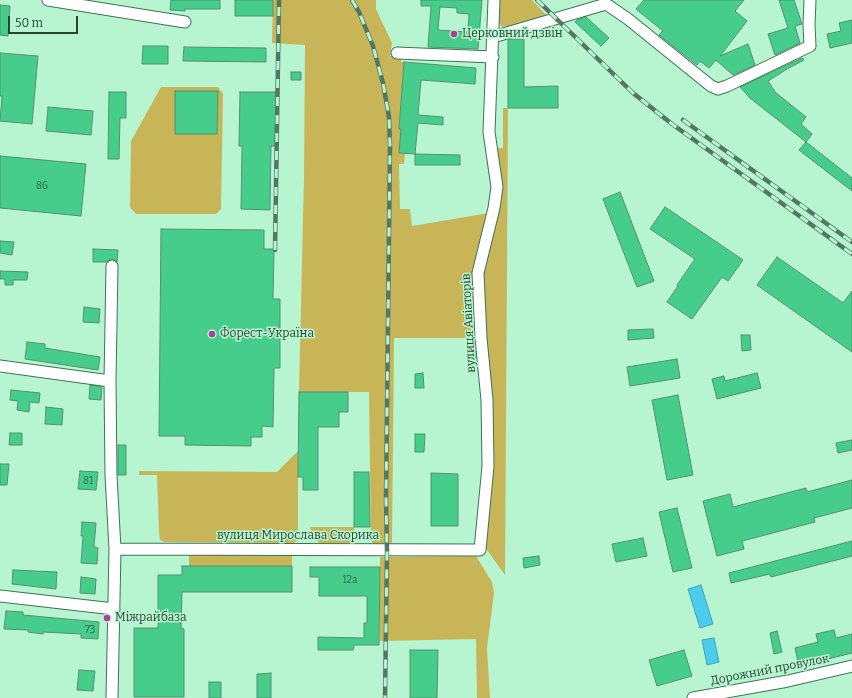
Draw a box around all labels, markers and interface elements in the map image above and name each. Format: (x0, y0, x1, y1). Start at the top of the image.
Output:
scale bar (10, 8, 80, 34)
text: 50 m (15, 16, 43, 30)
place label: Церковний дзвін (462, 27, 563, 41)
marker: Церковний дзвін (449, 29, 459, 39)
house number: 86 (36, 180, 48, 192)
street label: вулиця Авіаторів (459, 273, 479, 373)
place label: Форест-Україна (220, 327, 314, 341)
marker: Форест-Україна (207, 329, 217, 339)
house number: 81 (83, 475, 93, 487)
street label: вулиця Мирослава Скорика (217, 529, 379, 543)
house number: 12а (343, 574, 357, 586)
place label: Міжрайбаза (115, 611, 187, 625)
marker: Міжрайбаза (102, 613, 112, 623)
house number: 73 (85, 624, 95, 636)
street label: Дорожний провулок (710, 651, 830, 689)

